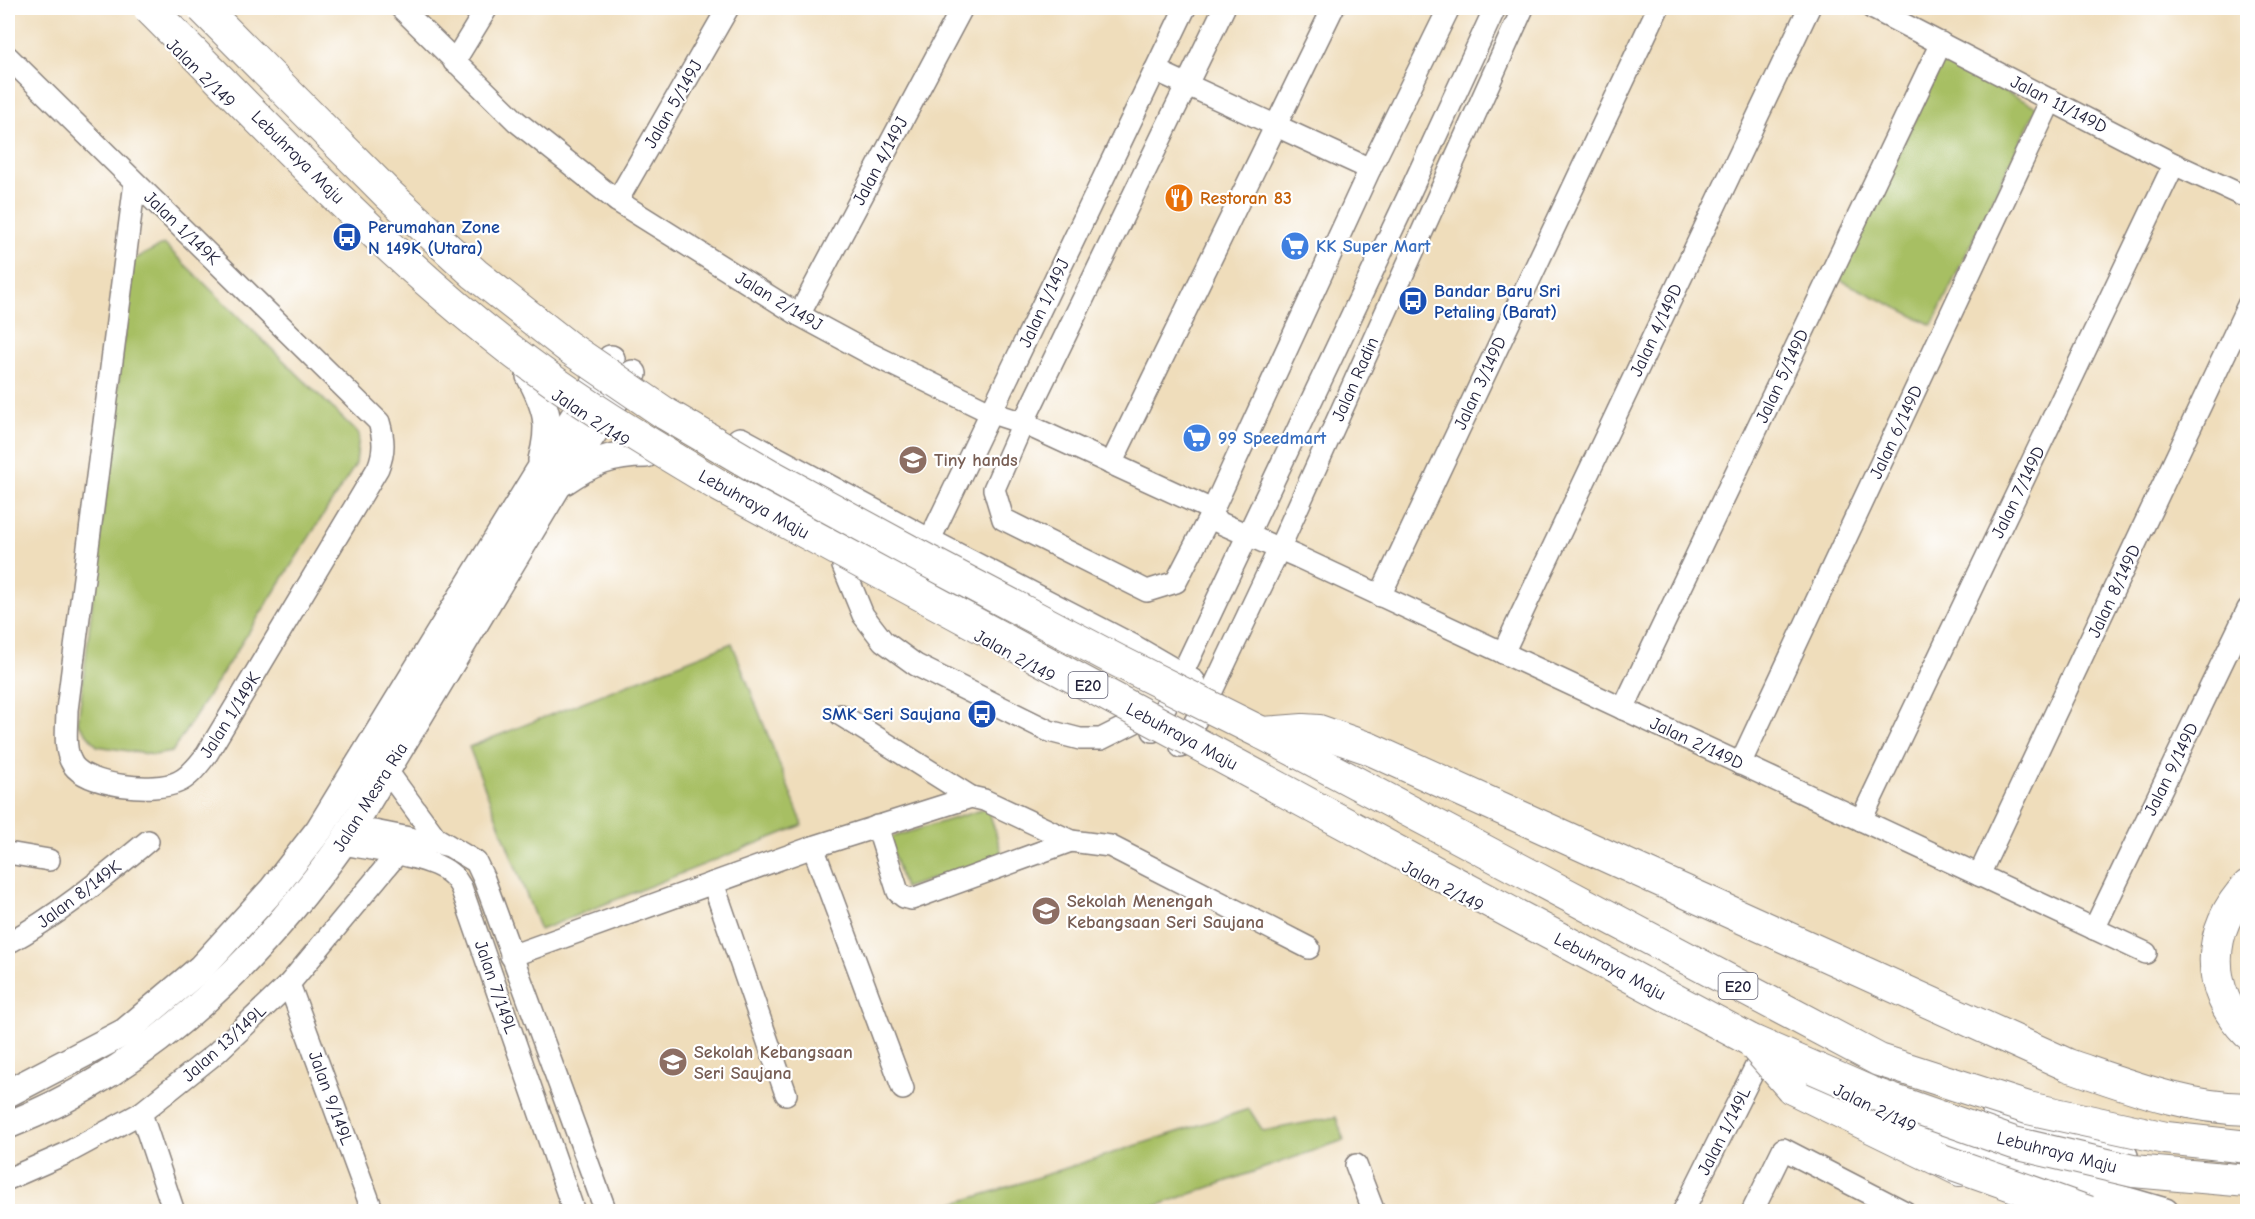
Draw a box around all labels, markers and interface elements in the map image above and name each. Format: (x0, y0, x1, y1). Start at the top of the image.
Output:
street label: Jalan 2/149 (162, 34, 240, 112)
street label: Jalan 5/149J (640, 57, 707, 152)
street label: Jalan 11/149D (2007, 71, 2111, 138)
street label: Lebuhraya Maju (247, 106, 349, 208)
street label: Jalan 4/149J (848, 114, 912, 209)
restaurant icon: Restoran 83 (1163, 182, 1195, 214)
street label: Jalan 1/149K (139, 187, 224, 270)
place label: Restoran 83 (1200, 188, 1292, 209)
place label: Perumahan Zone N 149K (Utara) (368, 217, 500, 259)
bus stop icon: Perumahan Zone N 149K (Utara) (331, 221, 363, 253)
supermarket icon: KK Super Mart (1279, 230, 1311, 262)
place label: KK Super Mart (1316, 236, 1432, 257)
street label: Jalan 1/149J (1015, 256, 1074, 351)
street label: Jalan 2/149J (732, 267, 826, 336)
street label: Jalan 4/149D (1626, 280, 1687, 380)
place label: Bandar Baru Sri Petaling (Barat) (1434, 281, 1561, 323)
bus stop icon: Bandar Baru Sri Petaling (Barat) (1397, 285, 1429, 317)
street label: Jalan 5/149D (1752, 326, 1813, 426)
street label: Jalan 3/149D (1450, 333, 1511, 433)
street label: Jalan Radin (1328, 334, 1383, 425)
street label: Jalan 6/149D (1866, 382, 1927, 482)
street label: Jalan 2/149 (548, 385, 634, 452)
supermarket icon: 99 Speedmart (1181, 422, 1213, 454)
place label: 99 Speedmart (1218, 428, 1327, 449)
street label: Jalan 7/149D (1987, 443, 2050, 542)
school or university icon: Tiny hands (897, 444, 929, 476)
place label: Tiny hands (934, 450, 1018, 471)
street label: Lebuhraya Maju (695, 465, 813, 543)
street label: Jalan 8/149D (2084, 541, 2145, 641)
street label: Jalan 2/149 (971, 626, 1059, 687)
street label: Jalan 1/149K (196, 669, 265, 762)
road number: E20 (1068, 672, 1108, 698)
bus stop icon: SMK Seri Saujana (966, 698, 998, 730)
street label: Lebuhraya Maju (1122, 698, 1241, 775)
place label: SMK Seri Saujana (822, 704, 961, 725)
street label: Jalan 2/149D (1647, 713, 1747, 774)
street label: Jalan 9/149D (2140, 719, 2203, 819)
street label: Jalan Mesra Ria (329, 739, 412, 856)
street label: Jalan 8/149K (33, 856, 125, 933)
street label: Jalan 2/149 (1398, 856, 1487, 917)
place label: Sekolah Menengah Kebangsaan Seri Saujana (1067, 891, 1264, 933)
school or university icon: Sekolah Menengah Kebangsaan Seri Saujana (1030, 895, 1062, 927)
street label: Lebuhraya Maju (1550, 928, 1669, 1005)
street label: Jalan 7/149L (470, 938, 521, 1037)
road number: E20 (1718, 973, 1758, 999)
street label: Jalan 13/149L (178, 1000, 270, 1086)
place label: Sekolah Kebangsaan Seri Saujana (694, 1042, 853, 1084)
school or university icon: Sekolah Kebangsaan Seri Saujana (657, 1046, 689, 1078)
street label: Jalan 9/149L (304, 1048, 357, 1148)
street label: Jalan 2/149 (1830, 1079, 1920, 1137)
street label: Jalan 1/149L (1693, 1084, 1756, 1179)
street label: Lebuhraya Maju (1995, 1127, 2119, 1178)

